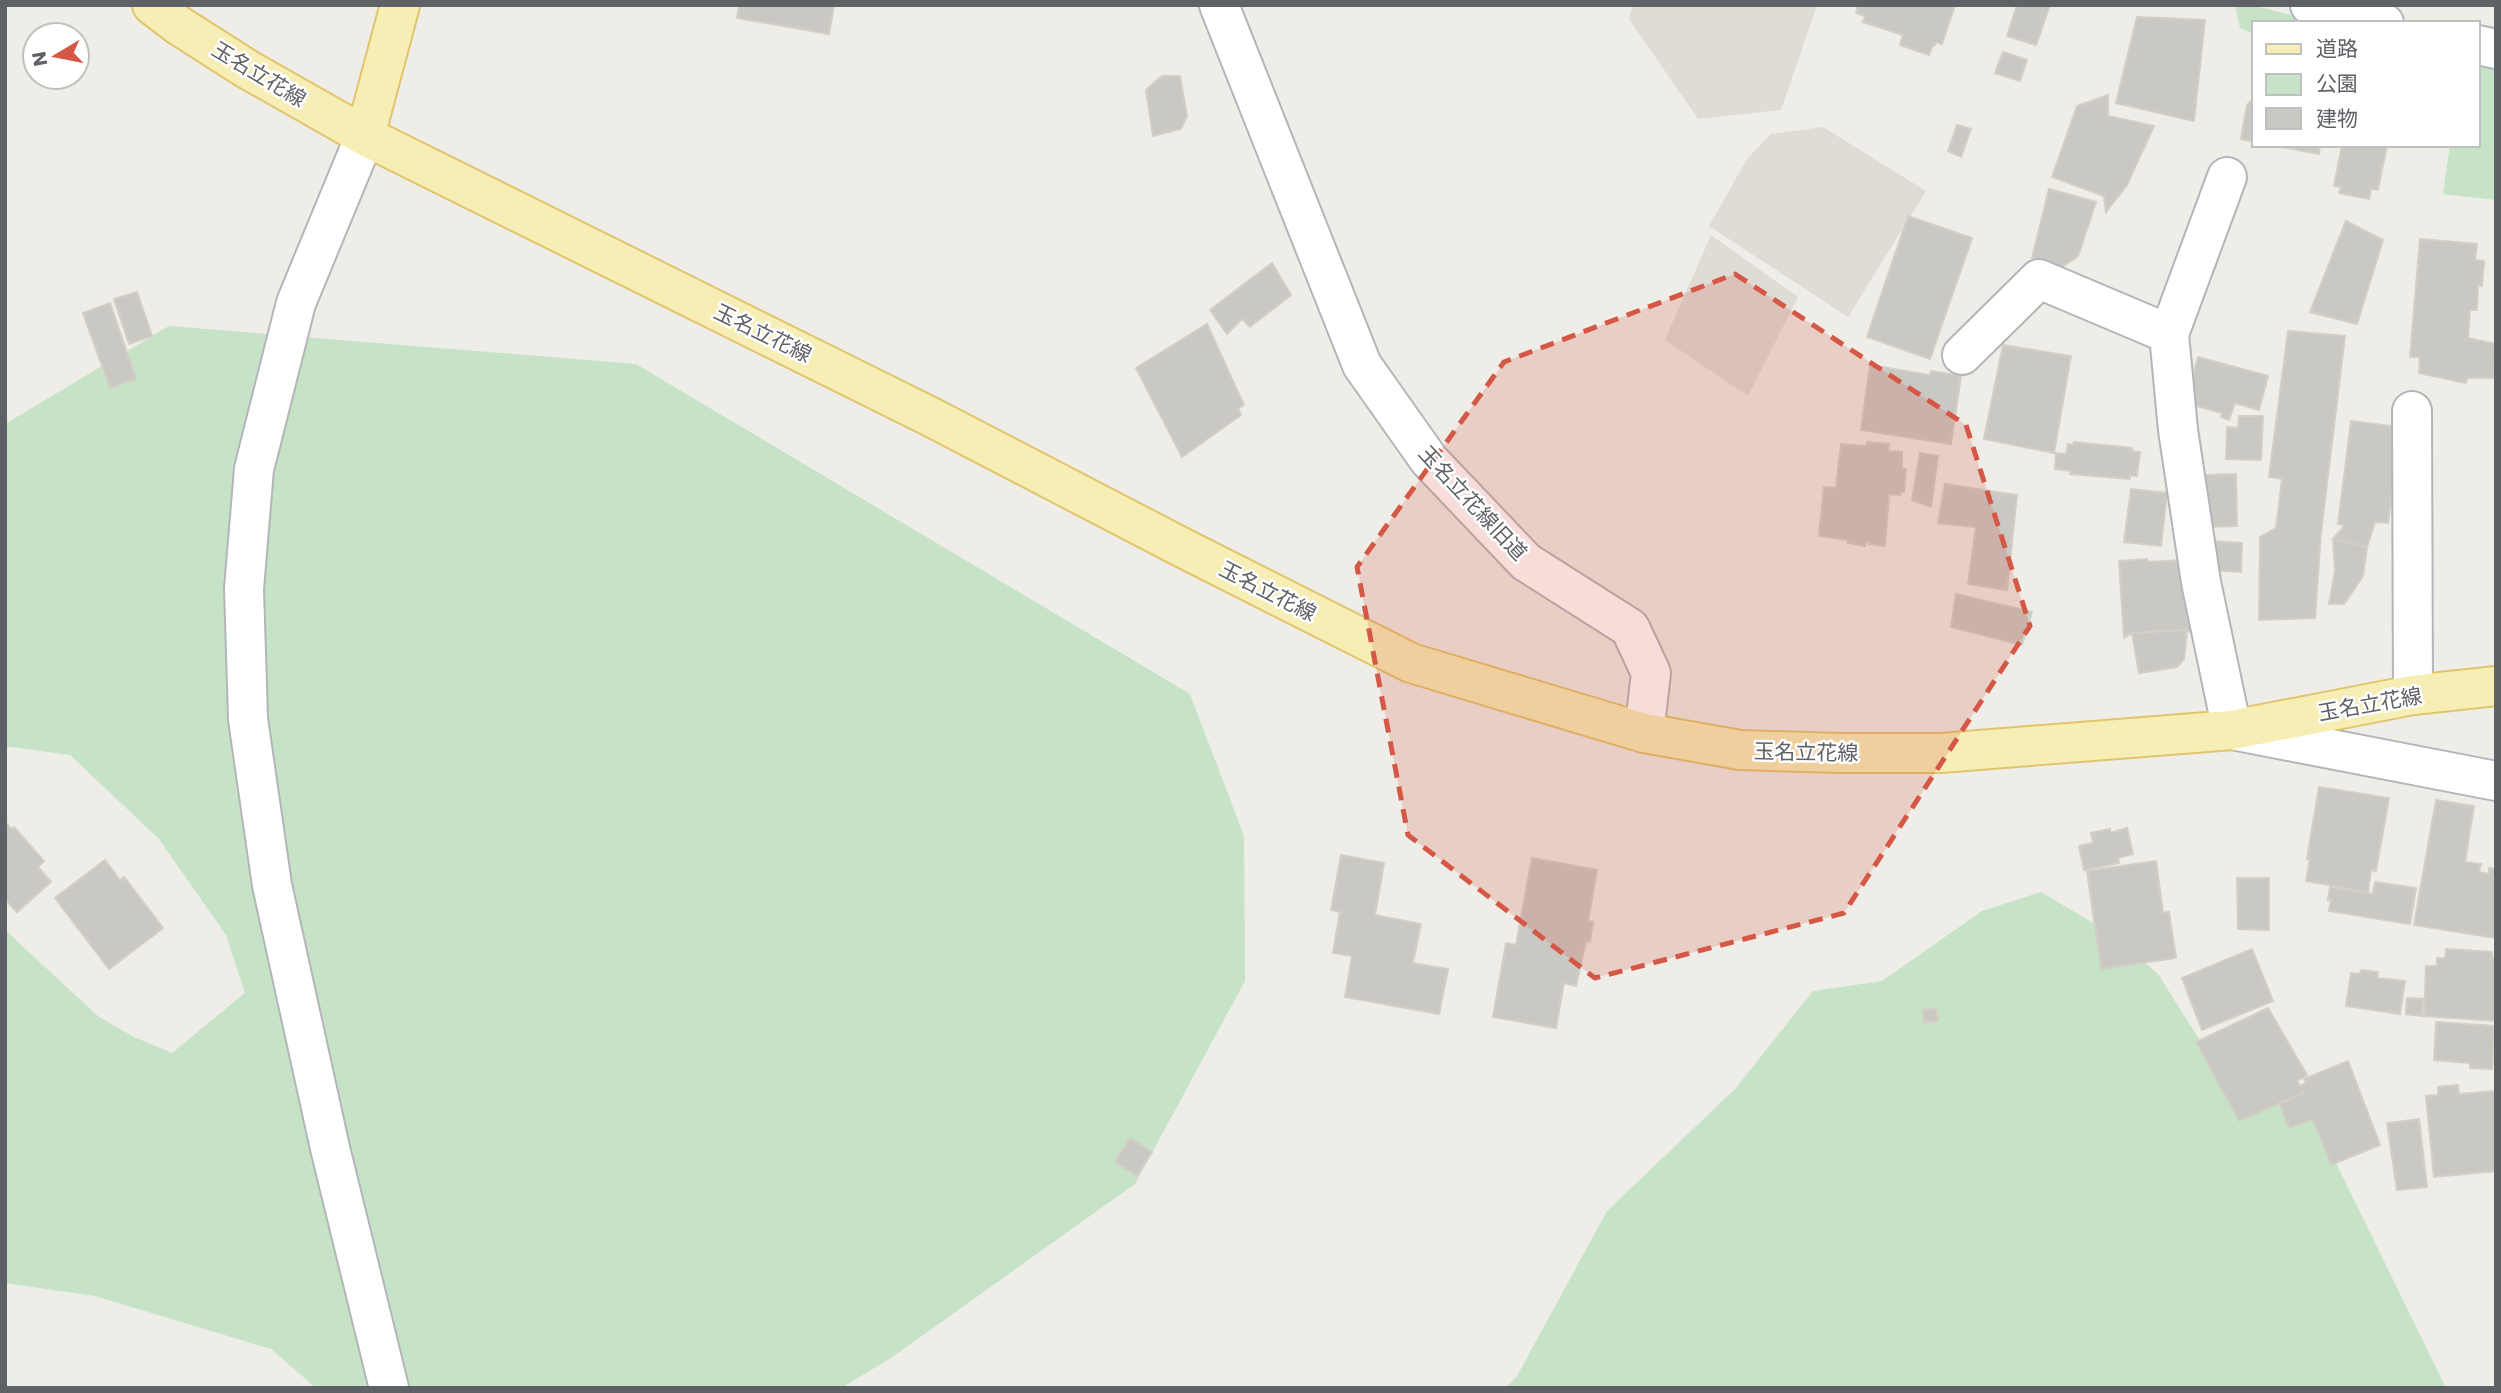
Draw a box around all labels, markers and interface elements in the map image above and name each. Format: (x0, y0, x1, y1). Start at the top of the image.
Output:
north arrow (21, 21, 91, 91)
legend (2252, 21, 2480, 147)
text: 道路 (2316, 34, 2358, 63)
street label: 玉名立花線 (207, 35, 311, 113)
text: N (25, 49, 54, 68)
text: 公園 (2316, 69, 2358, 98)
text: 建物 (2316, 104, 2358, 133)
street label: 玉名立花線 (709, 297, 817, 369)
street label: 玉名立花線旧道 (1412, 439, 1534, 567)
street label: 玉名立花線 (1215, 554, 1321, 628)
street label: 玉名立花線 (2316, 681, 2424, 727)
street label: 玉名立花線 (1753, 737, 1859, 767)

